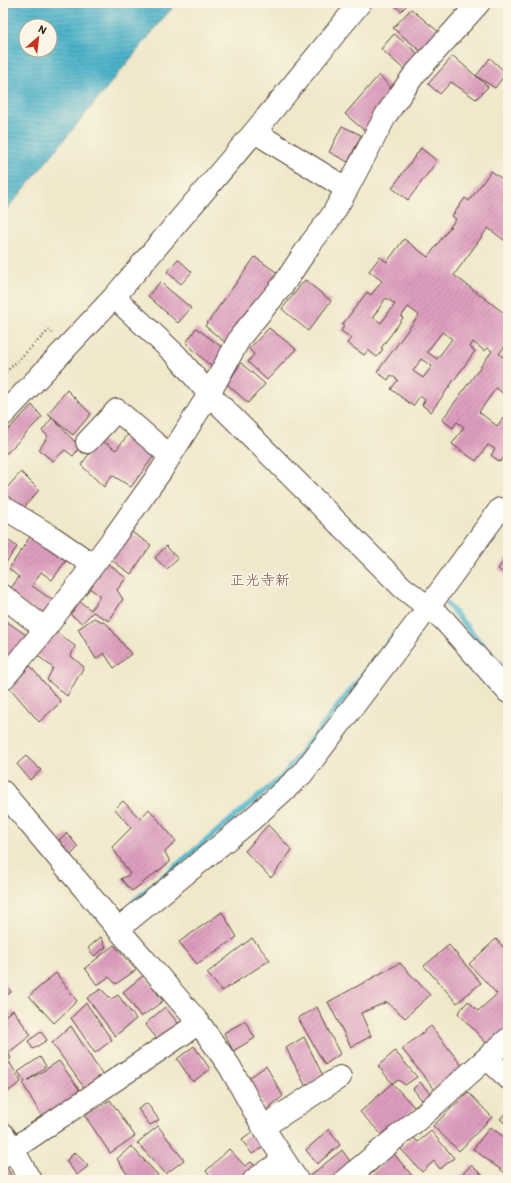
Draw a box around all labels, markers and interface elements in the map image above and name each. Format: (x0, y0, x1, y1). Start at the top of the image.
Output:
north arrow (18, 18, 58, 58)
text: N (36, 22, 49, 37)
district label: 正光寺新 (230, 571, 290, 589)

